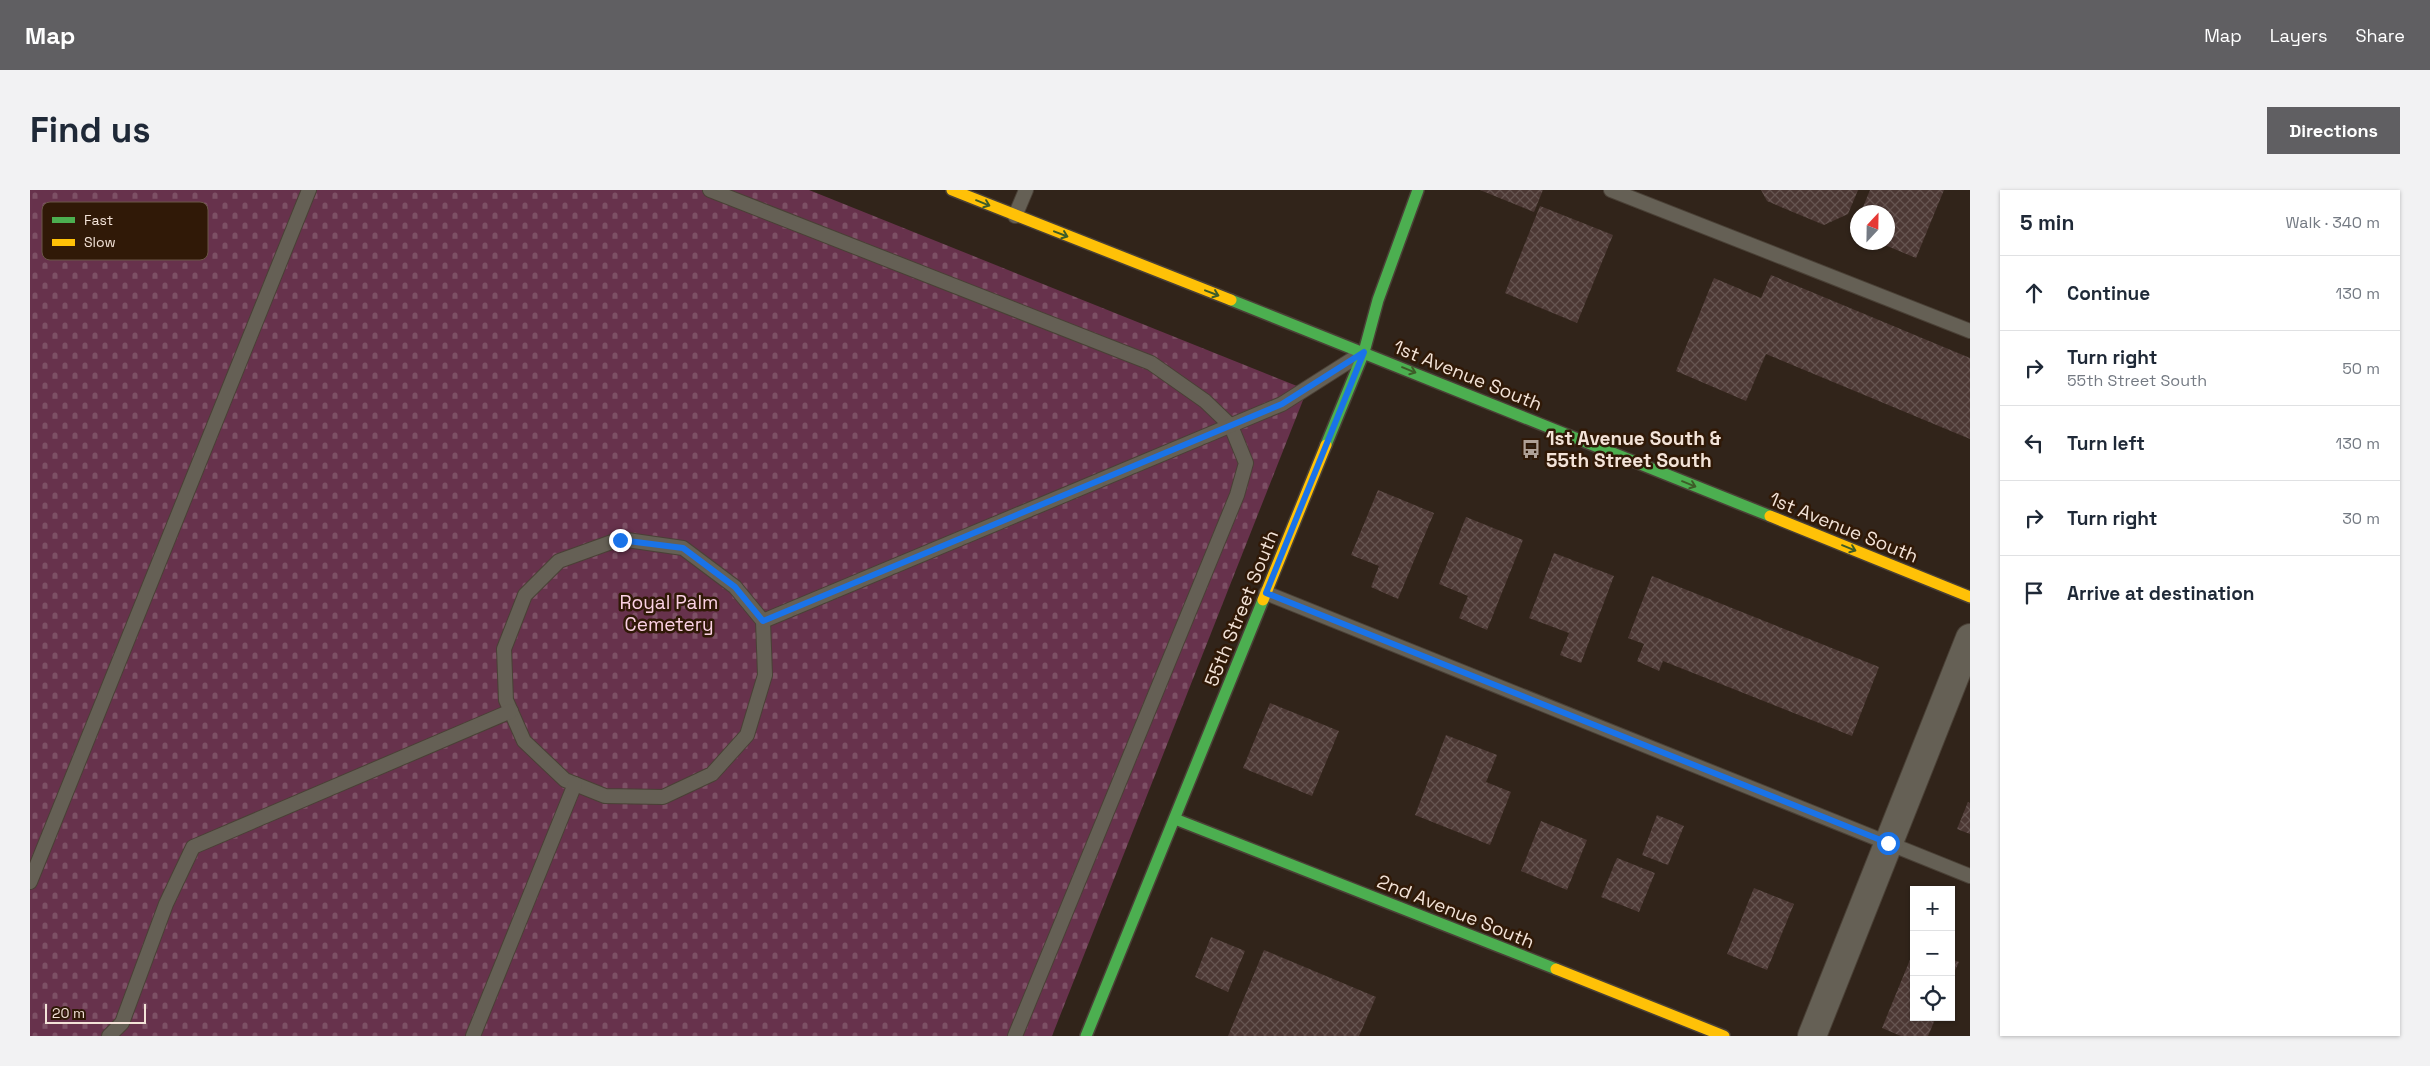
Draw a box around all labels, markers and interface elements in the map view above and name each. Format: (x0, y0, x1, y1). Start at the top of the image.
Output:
text: Map (25, 20, 75, 51)
text: Map (2204, 24, 2242, 47)
text: Layers (2270, 24, 2327, 47)
text: Share (2355, 24, 2405, 47)
button: Directions (2267, 107, 2400, 154)
text: Find us (30, 108, 151, 152)
one-way arrow (976, 200, 991, 209)
legend (42, 202, 208, 260)
north arrow (1850, 205, 1895, 250)
text: 5 min (2020, 209, 2074, 236)
text: Fast (84, 211, 113, 229)
text: Walk · 340 m (2285, 212, 2380, 233)
one-way arrow (1053, 230, 1068, 239)
text: Slow (84, 233, 116, 251)
icon: ahead (2020, 279, 2048, 307)
text: Continue (2067, 281, 2150, 306)
text: 130 m (2336, 283, 2380, 304)
one-way arrow (1204, 289, 1219, 298)
street label: 1st Avenue South (1390, 334, 1546, 417)
text: Turn right (2067, 345, 2157, 370)
icon: right (2020, 354, 2048, 382)
text: 50 m (2342, 358, 2380, 379)
one-way arrow (1401, 366, 1416, 375)
text: 55th Street South (2067, 370, 2207, 391)
place label: 1st Avenue South & 55th Street South (1546, 426, 1721, 473)
icon: left (2020, 429, 2048, 457)
text: Turn left (2067, 431, 2145, 456)
text: 130 m (2336, 433, 2380, 454)
bus stop icon: 1st Avenue South & 55th Street South (1520, 438, 1542, 460)
one-way arrow (1681, 479, 1696, 489)
street label: 1st Avenue South (1766, 486, 1922, 569)
icon: right (2020, 504, 2048, 532)
text: Turn right (2067, 506, 2157, 531)
text: 30 m (2342, 508, 2380, 529)
street label: 55th Street South (1199, 526, 1284, 690)
route end (609, 529, 632, 552)
one-way arrow (1841, 544, 1856, 553)
icon: arrive (2020, 579, 2048, 607)
text: Arrive at destination (2067, 581, 2255, 606)
park label: Royal Palm Cemetery (620, 590, 718, 637)
route start (1877, 832, 1900, 855)
street label: 2nd Avenue South (1374, 869, 1538, 954)
map controls (1910, 886, 1955, 1021)
button: + (1910, 886, 1955, 931)
button: − (1910, 931, 1955, 976)
button: locate (1910, 976, 1955, 1021)
scale bar (45, 1001, 146, 1024)
text: 20 m (52, 1004, 85, 1022)

